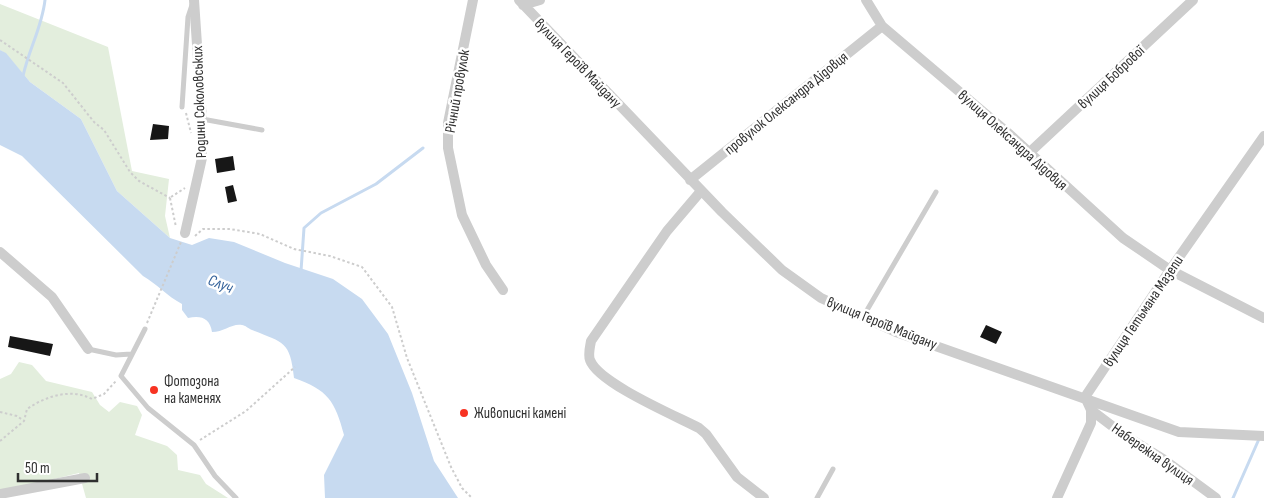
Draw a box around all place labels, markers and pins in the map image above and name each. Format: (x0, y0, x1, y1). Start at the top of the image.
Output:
place label: Фотозона на каменях (164, 372, 221, 408)
marker: Фотозона на каменях (148, 384, 160, 396)
place label: Живописні камені (474, 404, 567, 423)
marker: Живописні камені (458, 407, 470, 419)

